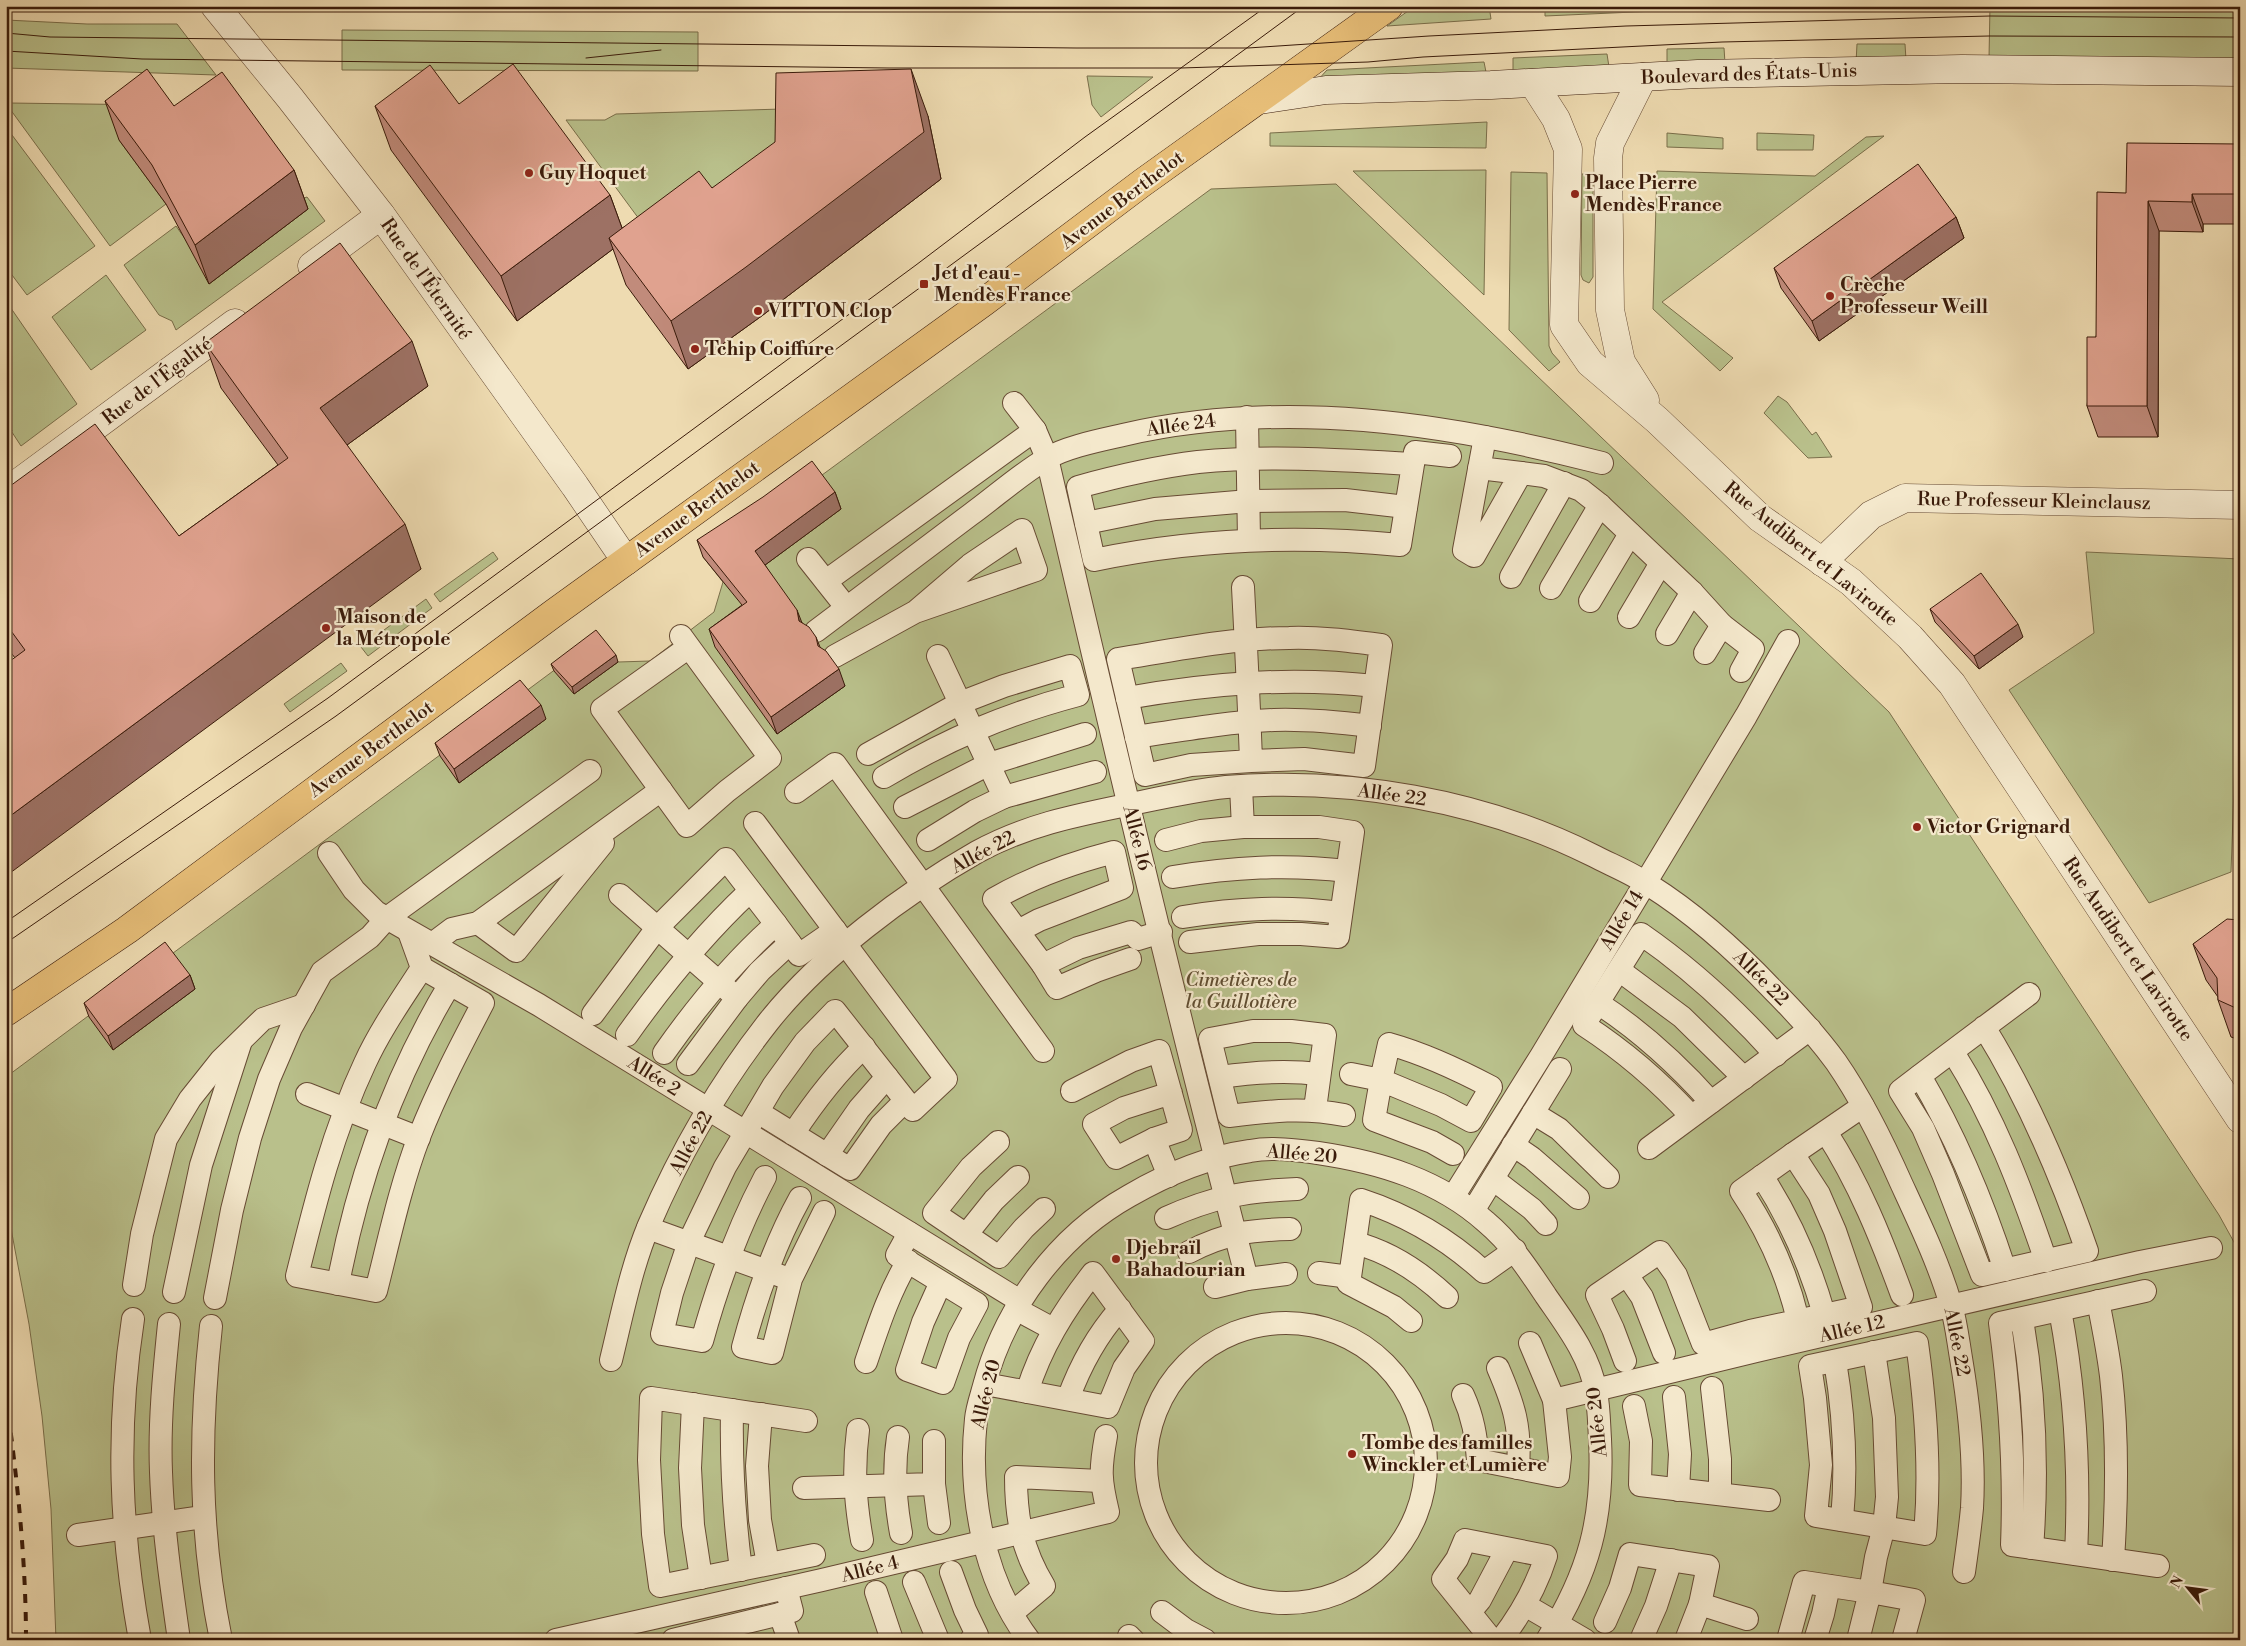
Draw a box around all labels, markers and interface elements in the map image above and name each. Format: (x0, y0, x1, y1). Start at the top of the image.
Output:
street label: Boulevard des États-Unis (1640, 57, 1857, 90)
street label: Avenue Berthelot (1054, 145, 1189, 255)
place label: Guy Hoquet (539, 161, 646, 185)
marker: Guy Hoquet (523, 167, 535, 179)
place label: Place Pierre Mendès France (1585, 171, 1722, 217)
marker: Place Pierre Mendès France (1569, 188, 1581, 200)
street label: Rue de l'Éternité (375, 213, 478, 344)
place label: Jet d'eau - Mendès France (931, 261, 1071, 307)
place label: Crèche Professeur Weill (1840, 273, 1988, 319)
marker: Jet d'eau - Mendès France (918, 278, 930, 290)
marker: Crèche Professeur Weill (1824, 290, 1836, 302)
place label: VITTON Clop (767, 299, 892, 323)
marker: VITTON Clop (752, 305, 764, 317)
street label: Rue de l'Égalité (96, 331, 217, 430)
place label: Tchip Coiffure (705, 337, 834, 361)
marker: Tchip Coiffure (689, 343, 701, 355)
street label: Allée 24 (1144, 408, 1217, 442)
street label: Avenue Berthelot (629, 455, 765, 563)
street label: Rue Audibert et Lavirotte (1719, 476, 1903, 632)
street label: Rue Professeur Kleinclausz (1917, 487, 2151, 515)
place label: Maison de la Métropole (336, 605, 450, 651)
marker: Maison de la Métropole (320, 622, 332, 634)
street label: Avenue Berthelot (303, 695, 439, 803)
street label: Allée 22 (1355, 778, 1428, 812)
street label: Allée 16 (1117, 802, 1157, 873)
place label: Victor Grignard (1926, 815, 2071, 839)
marker: Victor Grignard (1911, 821, 1923, 833)
street label: Allée 22 (946, 825, 1019, 879)
street label: Rue Audibert et Lavirotte (2057, 852, 2199, 1046)
street label: Allée 14 (1594, 885, 1649, 955)
street label: Allée 22 (1727, 944, 1794, 1011)
park label: Cimetières de la Guillotière (1185, 968, 1297, 1014)
street label: Allée 2 (622, 1050, 685, 1102)
street label: Allée 22 (664, 1107, 718, 1180)
street label: Allée 20 (1265, 1139, 1338, 1169)
place label: Djebraïl Bahadourian (1126, 1236, 1246, 1282)
marker: Djebraïl Bahadourian (1110, 1253, 1122, 1265)
street label: Allée 22 (1938, 1305, 1975, 1378)
street label: Allée 12 (1816, 1310, 1887, 1348)
street label: Allée 20 (966, 1357, 1006, 1432)
street label: Allée 20 (1581, 1386, 1613, 1459)
place label: Tombe des familles Winckler et Lumière (1361, 1431, 1547, 1477)
marker: Tombe des familles Winckler et Lumière (1346, 1448, 1358, 1460)
street label: Allée 4 (838, 1550, 901, 1588)
north arrow (2164, 1564, 2214, 1614)
text: N (2167, 1573, 2188, 1591)

